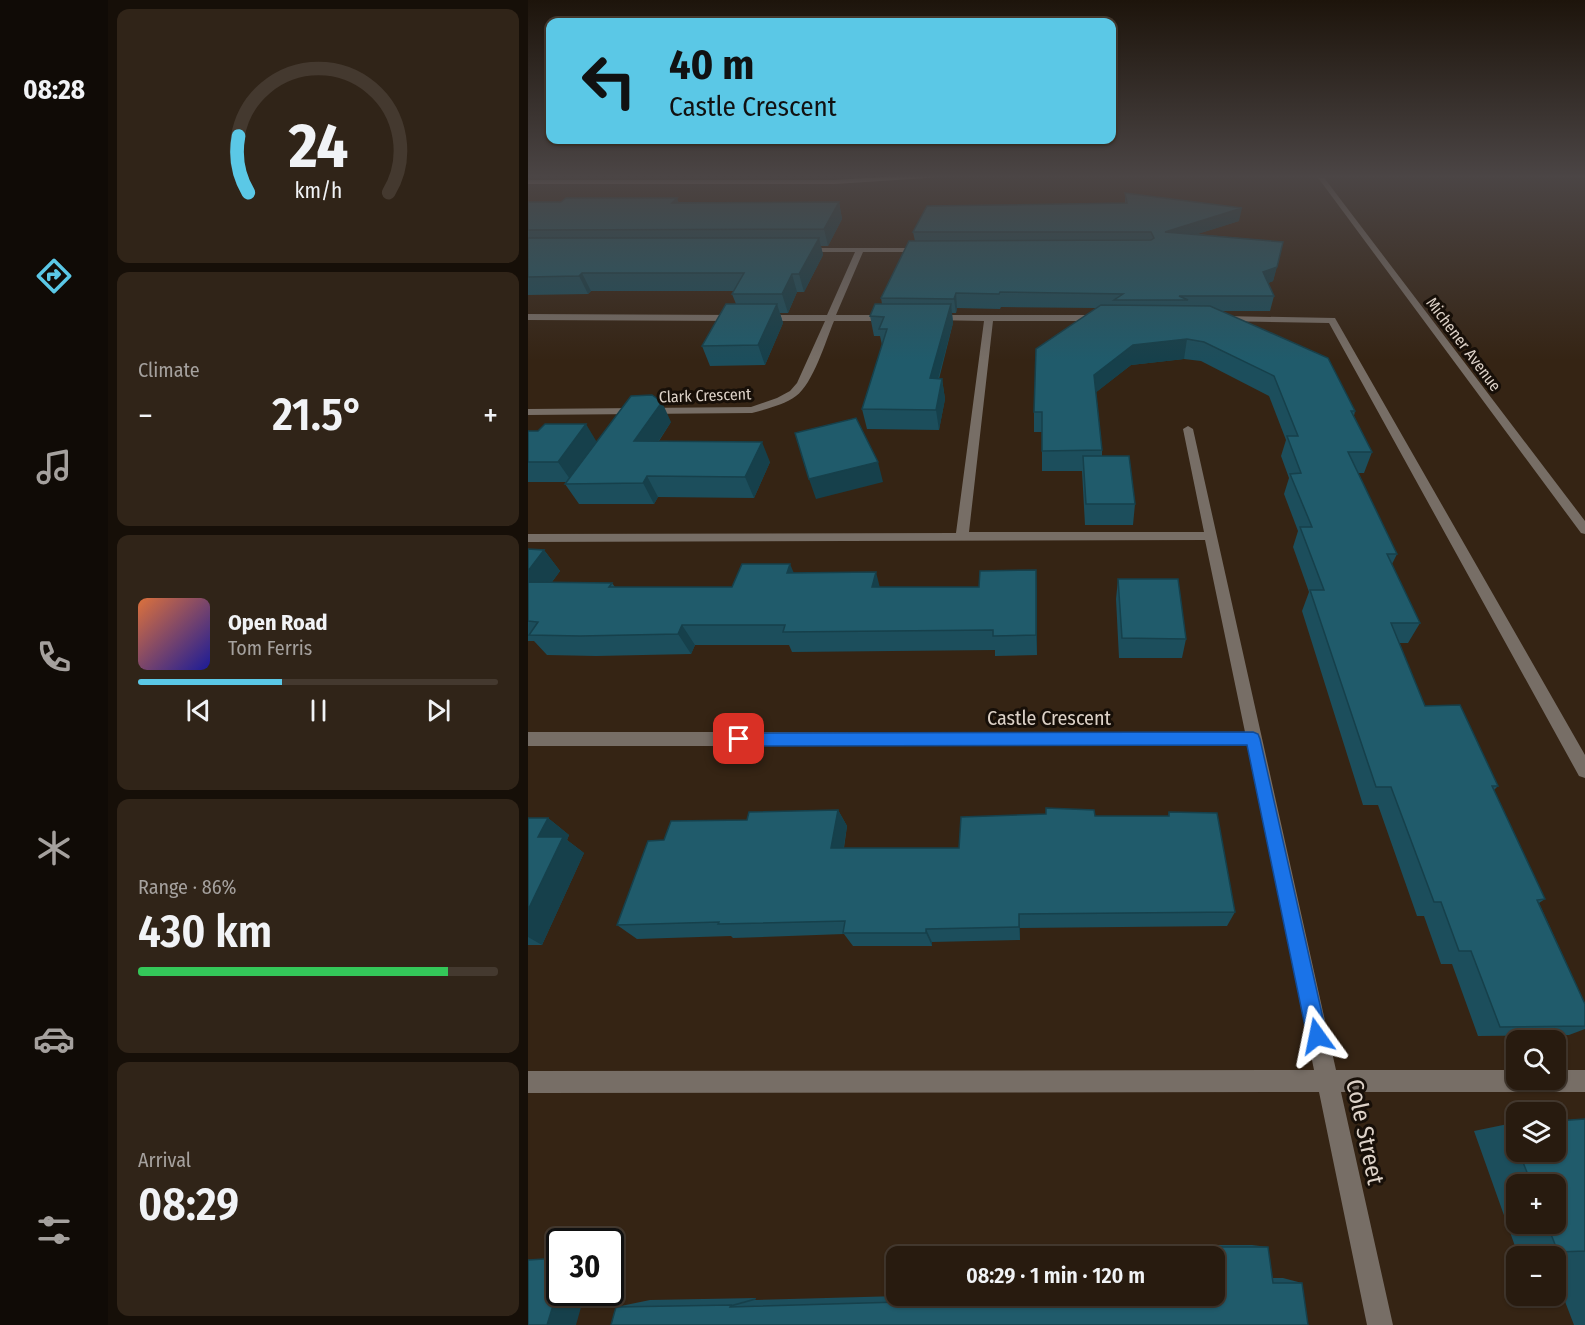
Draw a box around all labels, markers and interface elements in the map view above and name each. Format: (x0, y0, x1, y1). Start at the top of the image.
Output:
text: 40 m (669, 40, 754, 90)
icon: left (570, 42, 648, 120)
text: 08:28 (23, 74, 85, 106)
text: Castle Crescent (669, 91, 837, 123)
text: 24 (287, 109, 348, 184)
text: km/h (294, 178, 342, 204)
icon: directions (33, 255, 75, 297)
street label: Michener Avenue (1422, 294, 1505, 395)
text: Climate (138, 358, 200, 382)
street label: Clark Crescent (658, 384, 752, 407)
text: 21.5° (272, 388, 364, 442)
text: − (138, 396, 153, 436)
text: + (483, 396, 498, 436)
icon: music (33, 446, 75, 488)
text: Open Road (228, 609, 328, 636)
icon: phone (33, 636, 75, 678)
text: Tom Ferris (228, 636, 312, 660)
icon: previous (182, 694, 215, 727)
icon: pause (302, 694, 335, 727)
icon: next (422, 694, 455, 727)
street label: Castle Crescent (987, 706, 1112, 730)
pin (713, 713, 764, 764)
icon: arrive (722, 722, 755, 755)
icon: climate (33, 827, 75, 869)
text: Range · 86% (138, 875, 237, 899)
text: 430 km (138, 905, 272, 959)
position arrow (1285, 1004, 1349, 1068)
icon: car (33, 1018, 75, 1060)
map controls (1506, 1030, 1566, 1306)
button: search (1506, 1030, 1566, 1090)
street label: Cole Street (1340, 1077, 1390, 1187)
button: layers (1506, 1102, 1566, 1162)
text: Arrival (138, 1148, 191, 1172)
button: + (1506, 1174, 1566, 1234)
text: 08:29 (138, 1178, 239, 1232)
icon: filters (33, 1209, 75, 1251)
speed limit sign: 30 (546, 1228, 624, 1306)
button: − (1506, 1246, 1566, 1306)
text: 08:29 · 1 min · 120 m (966, 1262, 1145, 1289)

